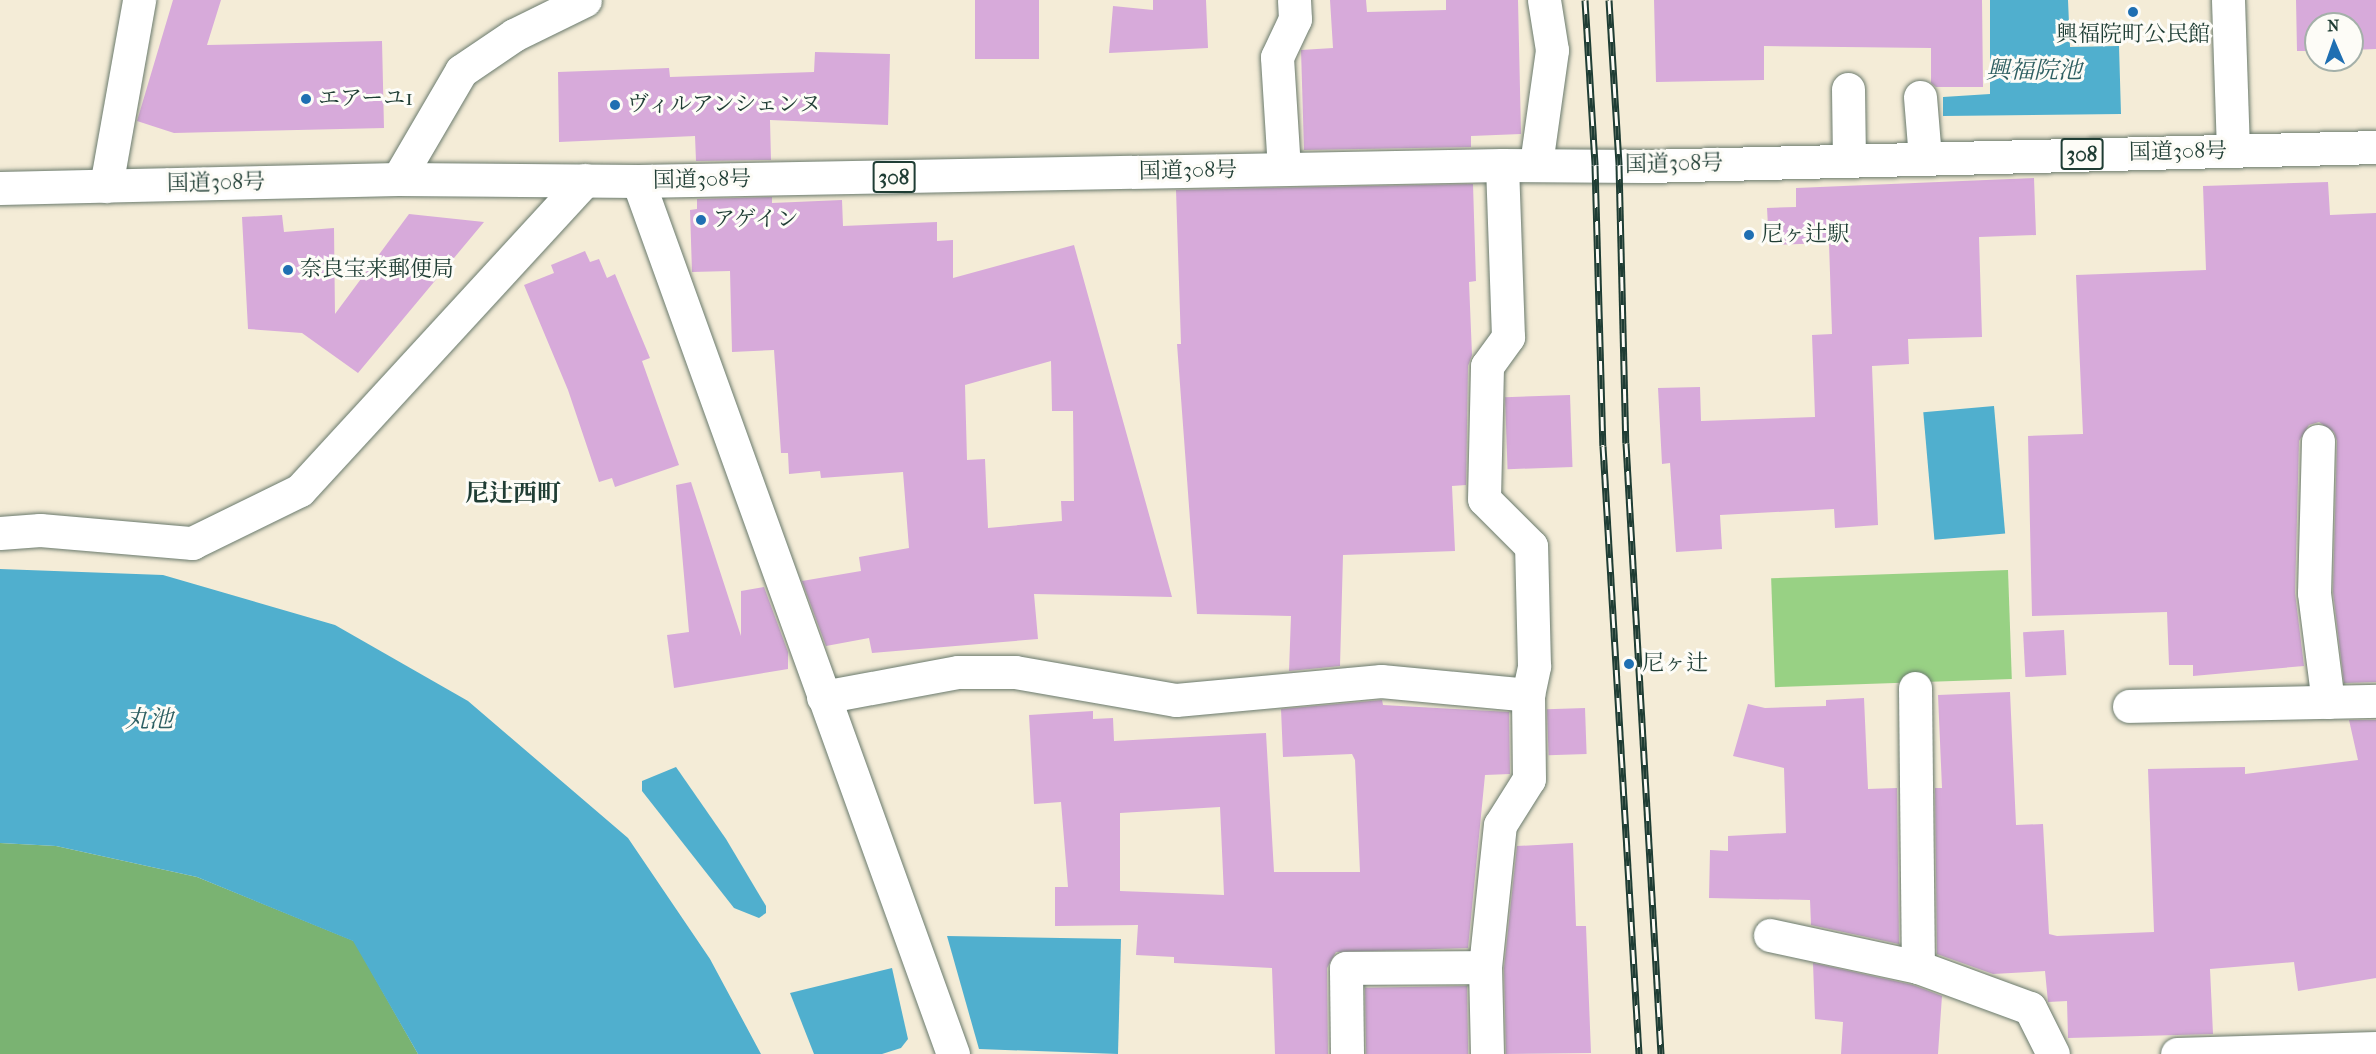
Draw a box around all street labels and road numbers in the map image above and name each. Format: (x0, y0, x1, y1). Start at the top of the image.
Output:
road number: 308 (2060, 136, 2104, 172)
street label: 国道308号 (2129, 138, 2227, 166)
street label: 国道308号 (1625, 150, 1723, 178)
street label: 国道308号 (1139, 157, 1237, 185)
road number: 308 (872, 159, 916, 195)
street label: 国道308号 (653, 166, 751, 194)
street label: 国道308号 (167, 169, 265, 197)

